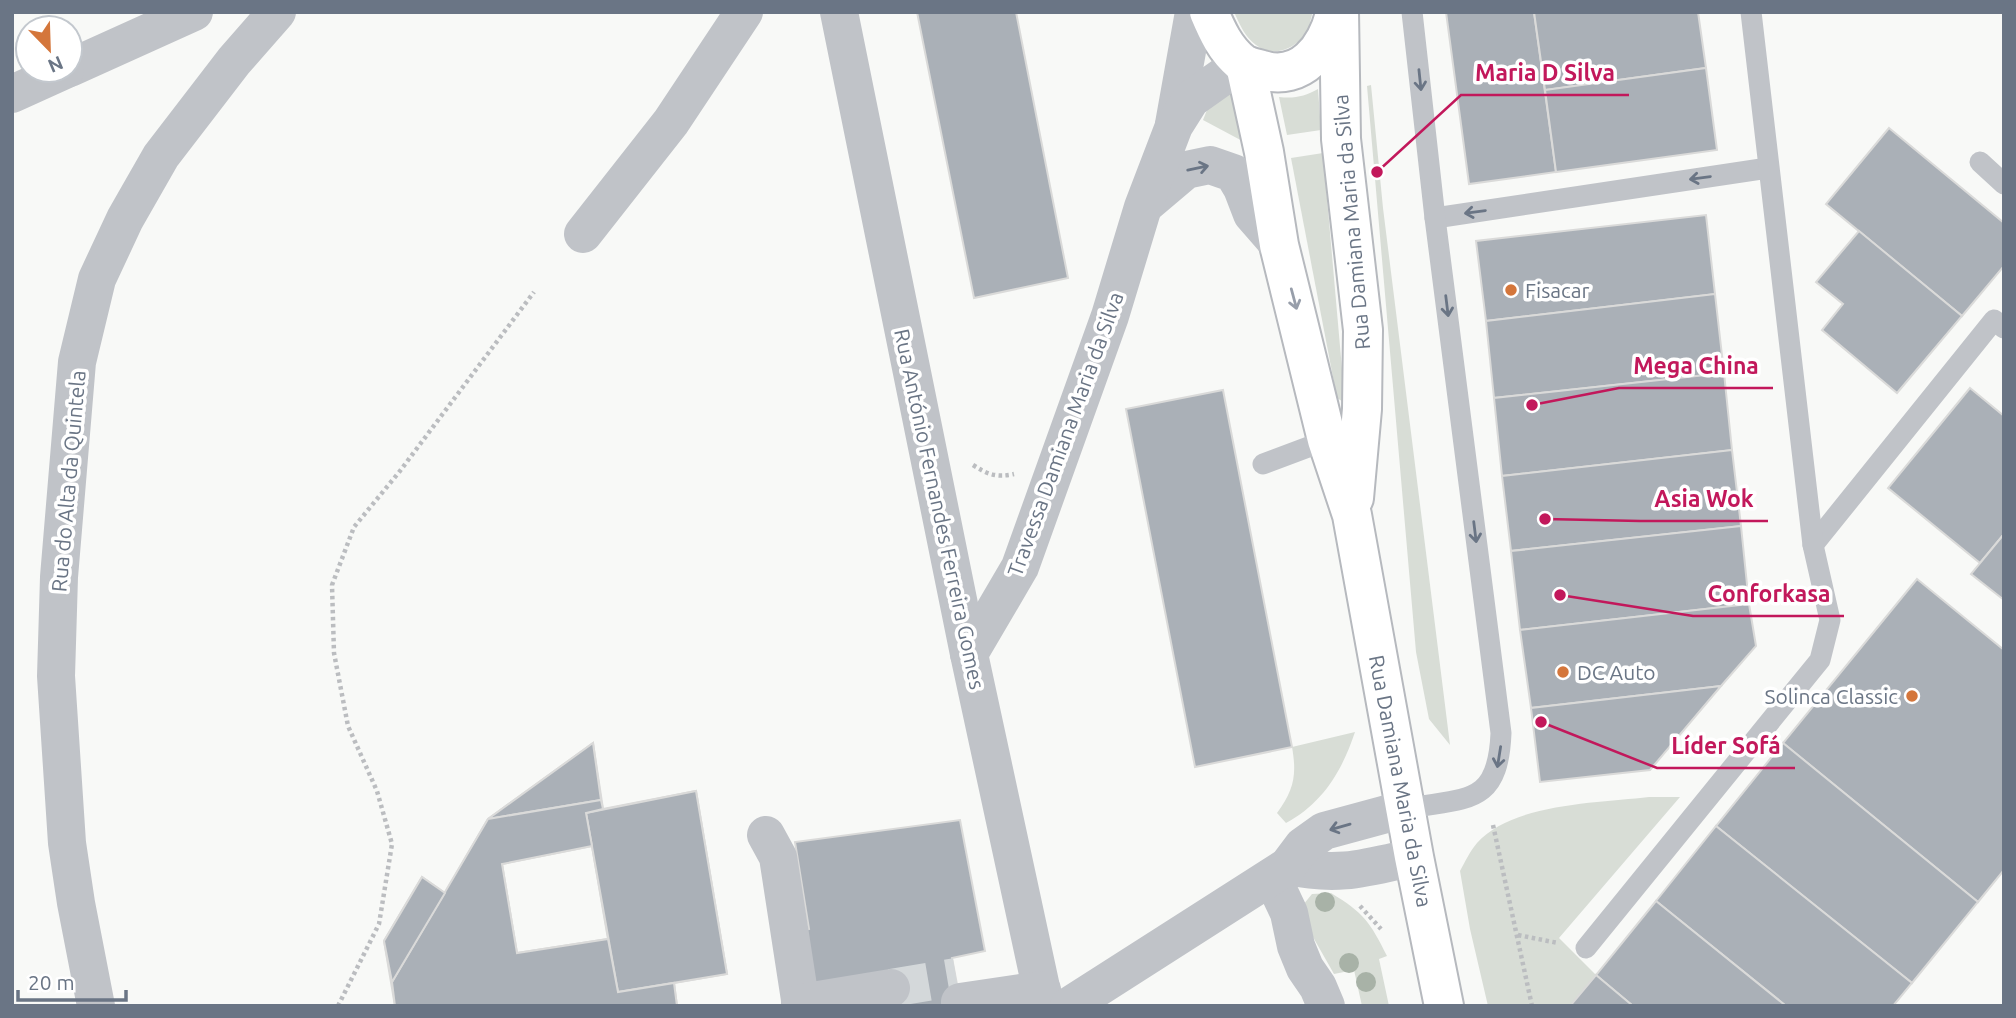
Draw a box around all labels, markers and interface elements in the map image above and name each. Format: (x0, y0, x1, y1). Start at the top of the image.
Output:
north arrow (14, 14, 84, 84)
callout: Maria D Silva (1461, 51, 1629, 95)
text: N (45, 52, 66, 78)
text: Maria D Silva (1475, 60, 1615, 85)
one-way arrow (1413, 68, 1426, 91)
street label: Rua Damiana Maria da Silva (1328, 93, 1374, 351)
one-way arrow (1186, 160, 1209, 174)
one-way arrow (1690, 172, 1712, 185)
one-way arrow (1465, 206, 1487, 219)
place label: Fisacar (1525, 278, 1590, 302)
marker: Fisacar (1503, 282, 1519, 298)
one-way arrow (1288, 288, 1301, 310)
street label: Travessa Damiana Maria da Silva (1002, 289, 1128, 579)
one-way arrow (1440, 294, 1453, 317)
street label: Rua António Fernandes Ferreira Gomes (890, 327, 990, 691)
callout: Mega China (1619, 344, 1773, 388)
text: Mega China (1633, 353, 1759, 378)
street label: Rua do Alta da Quintela (46, 369, 90, 593)
callout: Asia Wok (1640, 477, 1768, 521)
text: Asia Wok (1654, 486, 1754, 511)
one-way arrow (1469, 520, 1482, 542)
callout: Conforkasa (1693, 572, 1844, 616)
text: Conforkasa (1708, 581, 1830, 606)
street label: Rua Damiana Maria da Silva (1365, 653, 1437, 909)
place label: DC Auto (1577, 660, 1656, 684)
marker: DC Auto (1555, 664, 1571, 680)
place label: Solinca Classic (1765, 684, 1898, 708)
marker: Solinca Classic (1904, 688, 1920, 704)
callout: Líder Sofá (1657, 724, 1795, 768)
text: Líder Sofá (1671, 733, 1781, 758)
one-way arrow (1492, 745, 1505, 768)
one-way arrow (1330, 821, 1352, 834)
scale bar (18, 958, 126, 1002)
text: 20 m (28, 970, 75, 994)

